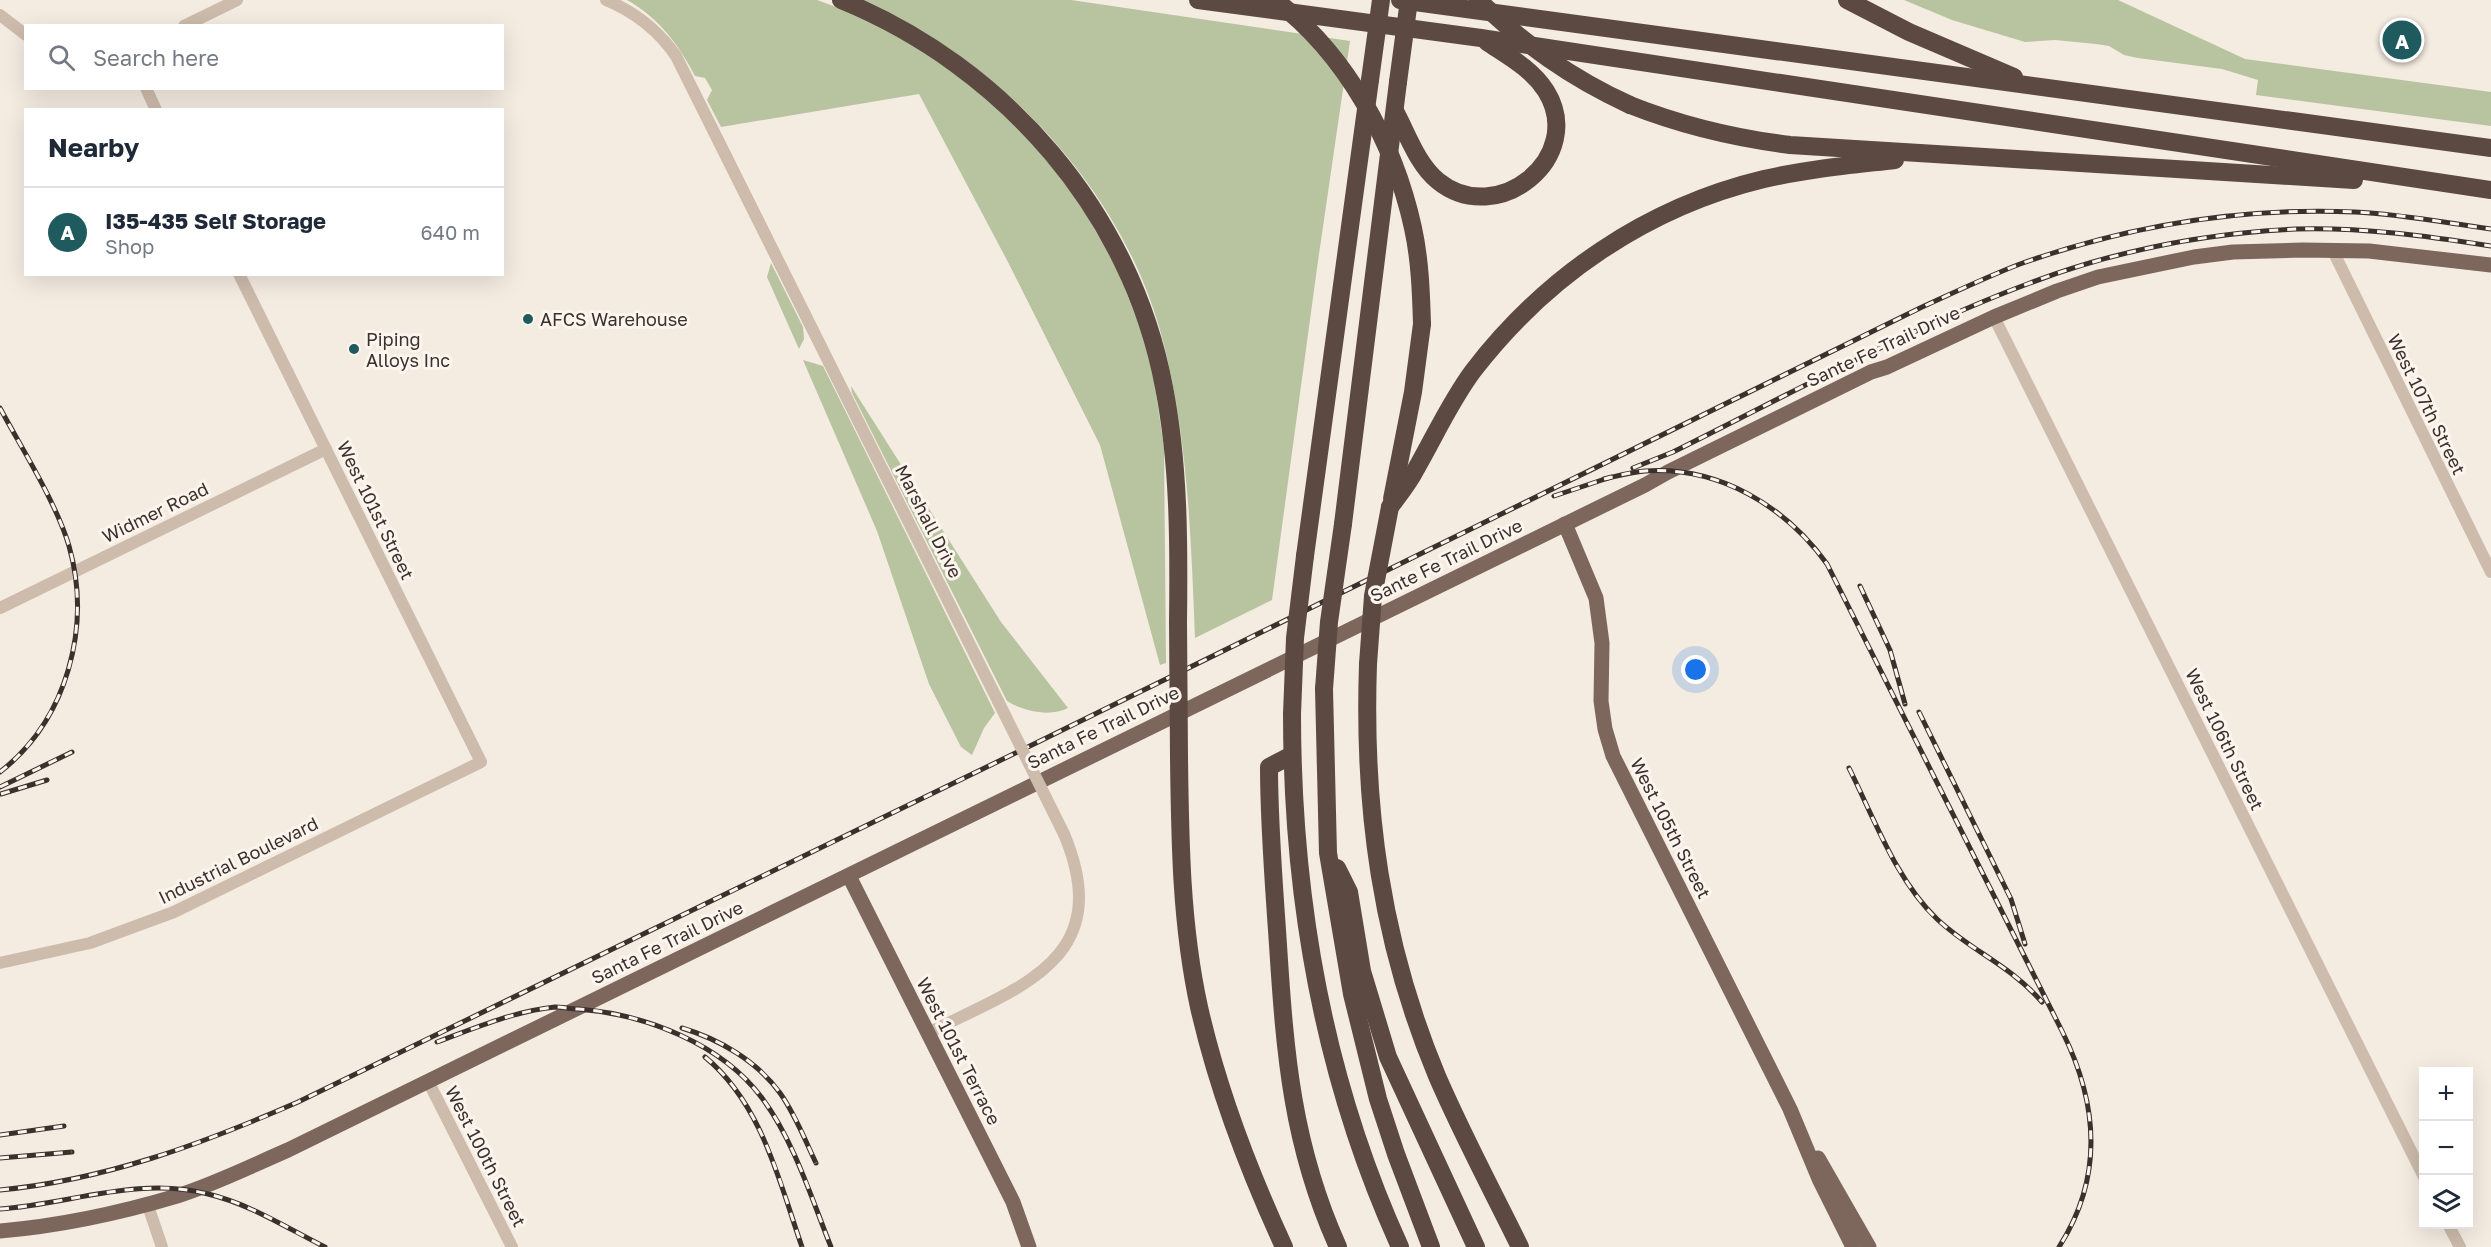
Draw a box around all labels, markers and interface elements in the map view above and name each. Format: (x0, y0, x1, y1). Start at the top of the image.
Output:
pin: A (2382, 18, 2422, 63)
search box (24, 24, 504, 90)
icon: search (45, 41, 78, 74)
text: Search here (93, 44, 219, 71)
text: Nearby (48, 132, 139, 163)
text: I35-435 Self Storage (105, 207, 326, 234)
text: A (60, 220, 75, 244)
text: 640 m (421, 220, 480, 244)
text: Shop (105, 234, 154, 258)
street label: Sante Fe Trail Drive (1803, 301, 1963, 391)
place label: AFCS Warehouse (540, 308, 688, 330)
marker: AFCS Warehouse (521, 312, 535, 326)
place label: Piping Alloys Inc (366, 328, 450, 371)
street label: West 107th Street (2383, 330, 2471, 478)
marker: Piping Alloys Inc (347, 342, 361, 356)
street label: West 101st Street (333, 437, 419, 583)
street label: Marshall Drive (891, 461, 967, 581)
street label: Widmer Road (98, 477, 212, 547)
street label: Sante Fe Trail Drive (1366, 514, 1526, 606)
your location (1681, 655, 1710, 684)
street label: West 106th Street (2181, 664, 2269, 814)
street label: Santa Fe Trail Drive (1024, 681, 1182, 773)
street label: West 105th Street (1626, 754, 1716, 902)
street label: Industrial Boulevard (155, 812, 321, 908)
street label: Santa Fe Trail Drive (588, 896, 746, 988)
street label: West 101st Terrace (912, 974, 1006, 1128)
map controls (2419, 1067, 2473, 1229)
button: + (2419, 1067, 2473, 1121)
street label: West 100th Street (441, 1082, 531, 1230)
button: − (2419, 1121, 2473, 1175)
button: layers (2419, 1175, 2473, 1229)

